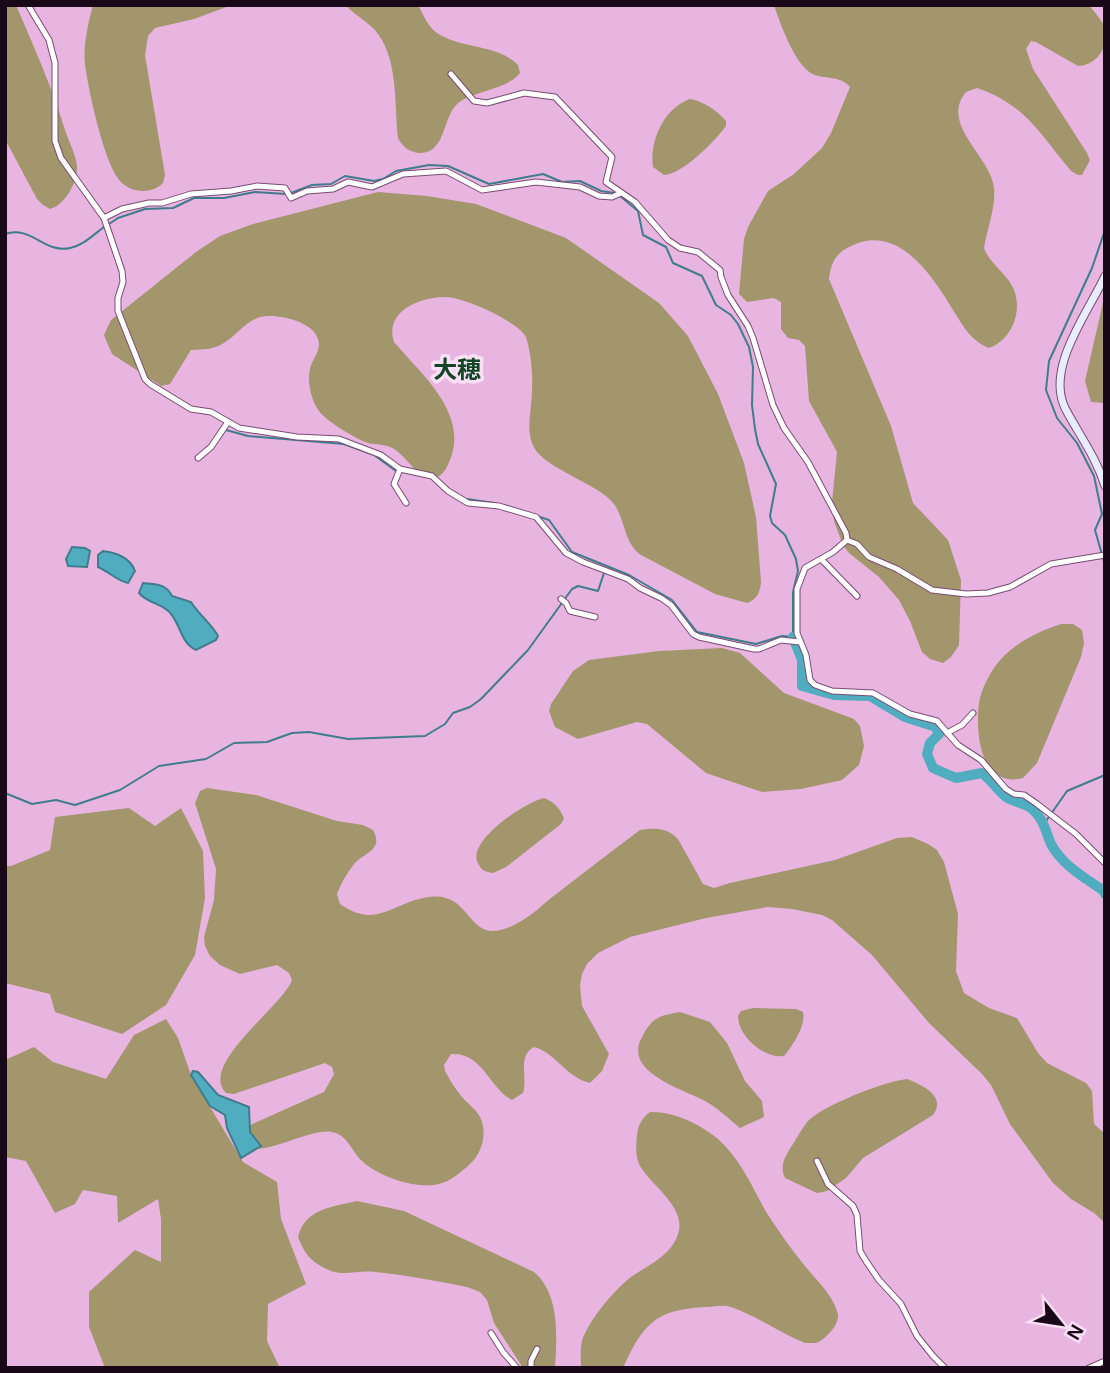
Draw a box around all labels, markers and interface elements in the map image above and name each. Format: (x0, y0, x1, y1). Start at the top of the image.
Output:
district label: 大穂 (433, 356, 481, 383)
north arrow (1026, 1289, 1096, 1359)
text: N (1063, 1321, 1088, 1343)

